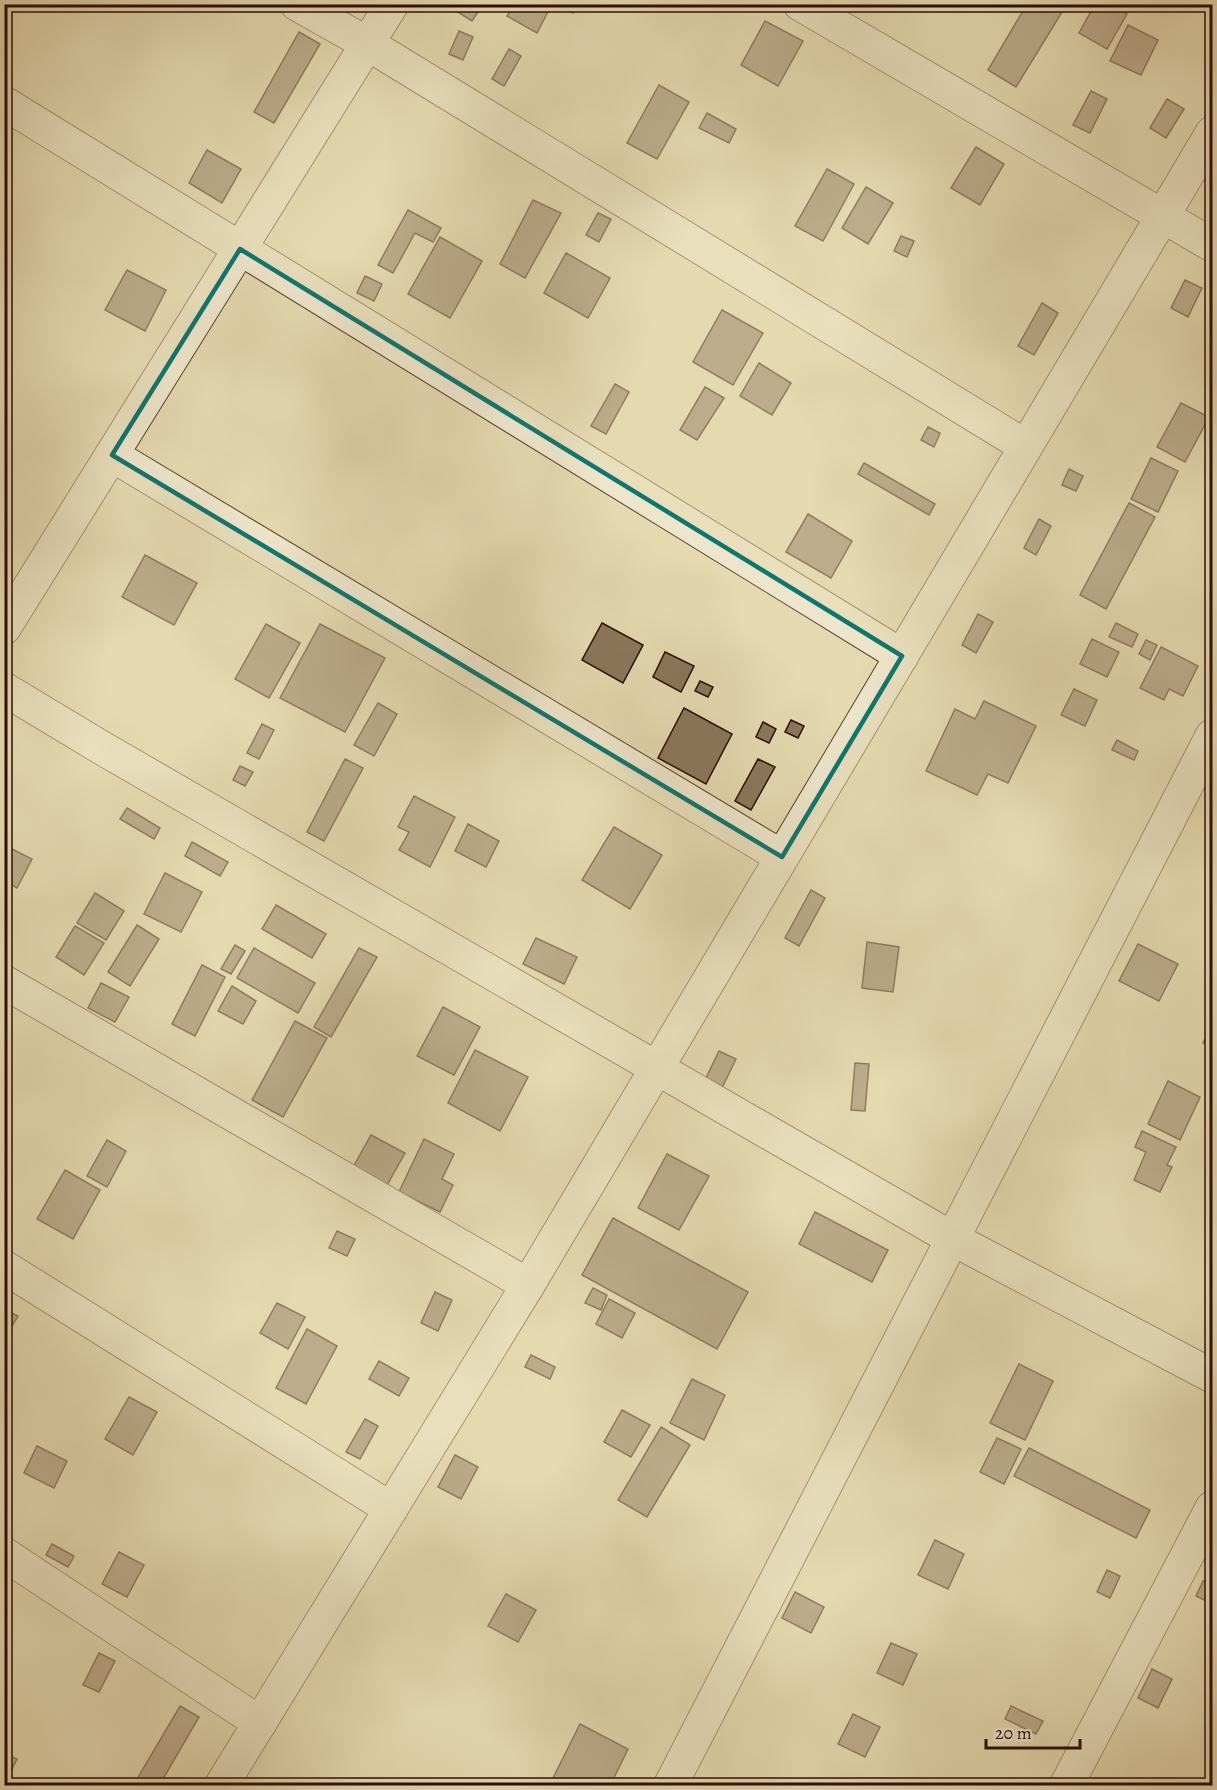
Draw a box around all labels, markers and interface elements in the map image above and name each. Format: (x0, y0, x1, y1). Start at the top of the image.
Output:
scale bar (986, 1712, 1080, 1750)
text: 20 m (995, 1721, 1032, 1745)

